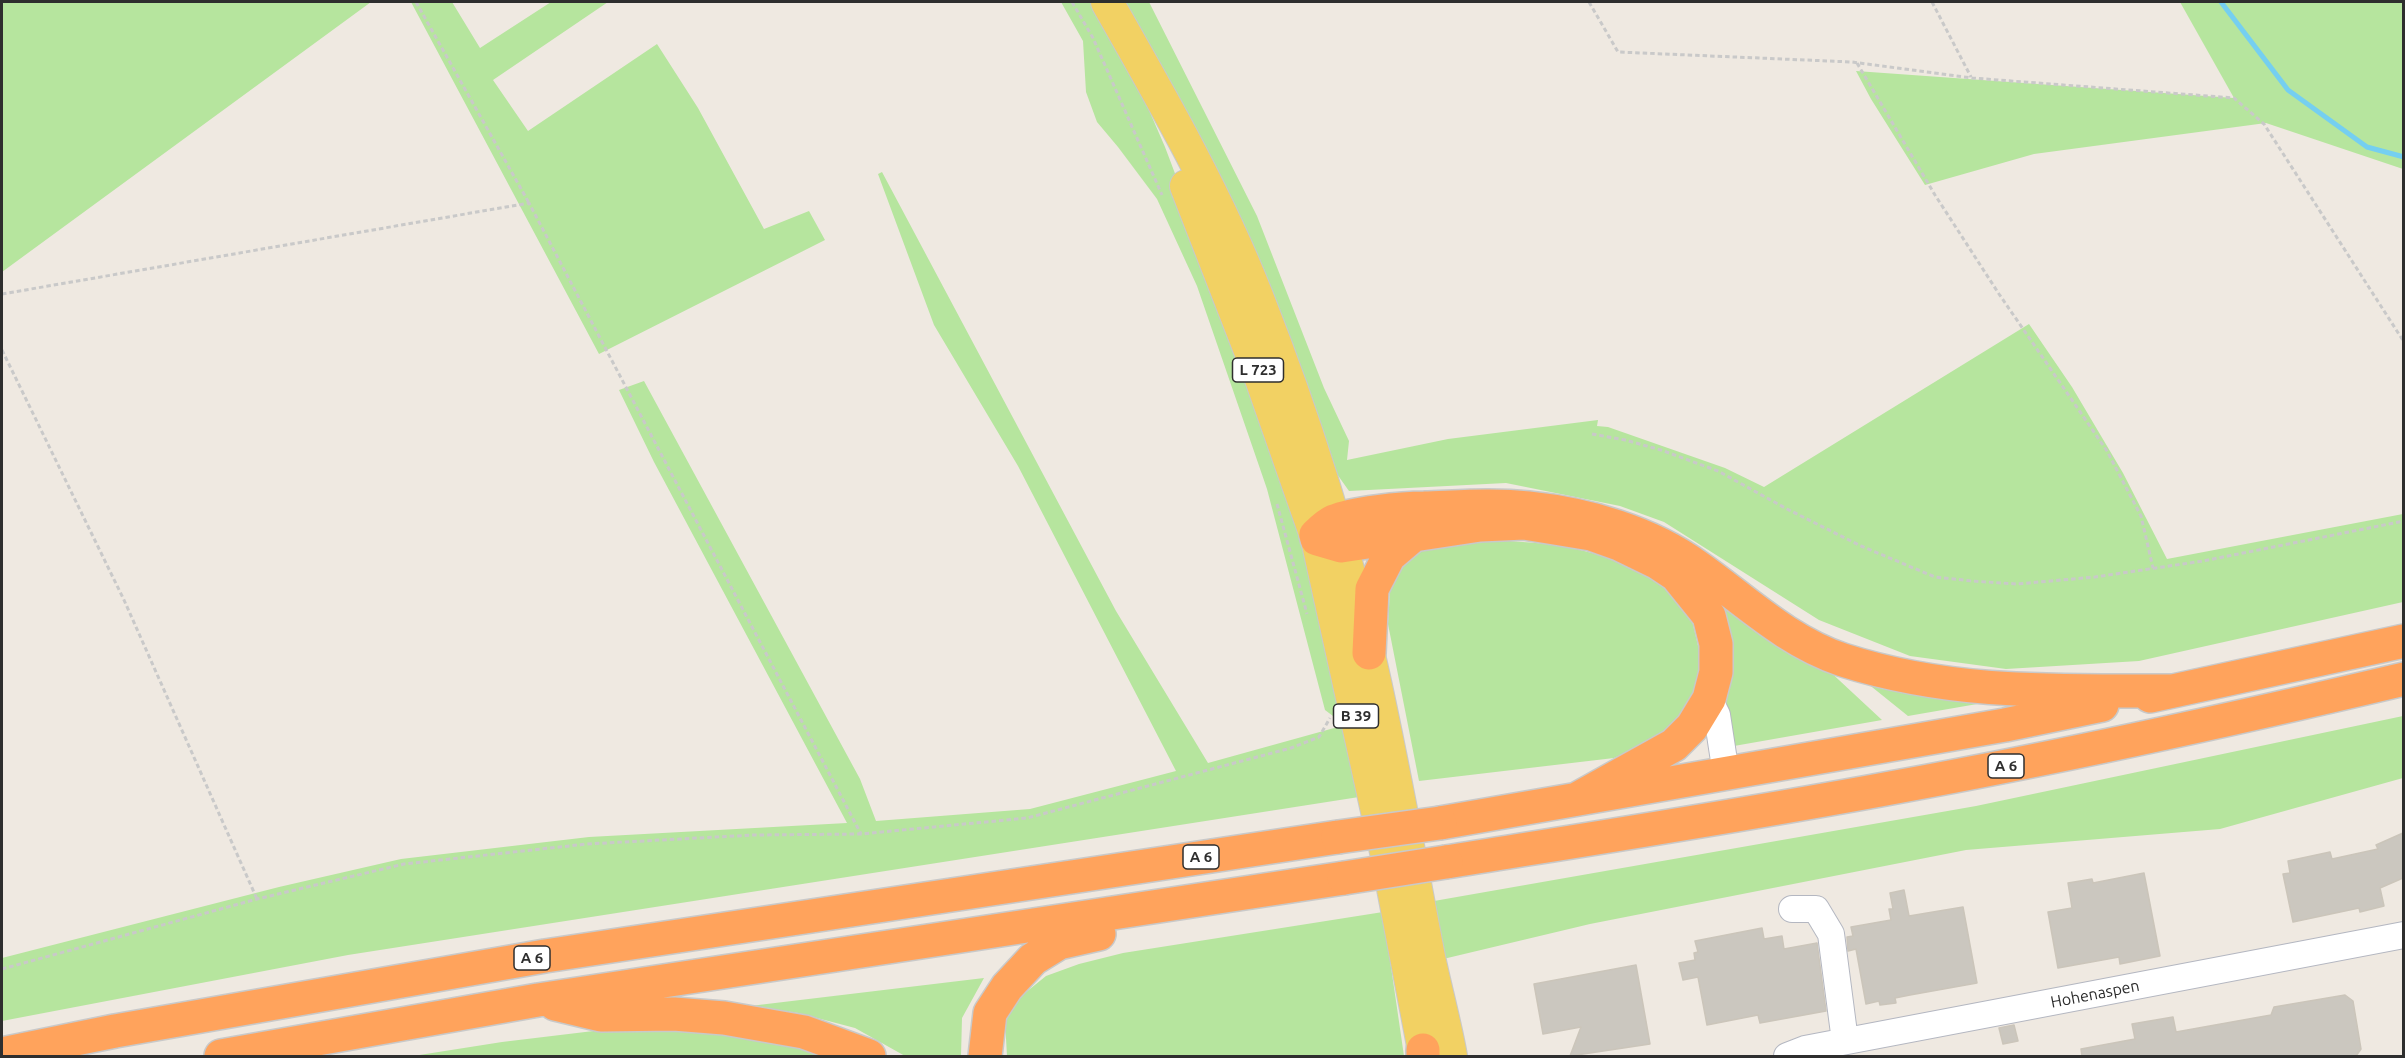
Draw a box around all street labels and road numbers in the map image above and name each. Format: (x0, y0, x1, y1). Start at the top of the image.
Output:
road number: L 723 (1232, 358, 1284, 382)
road number: B 39 (1334, 704, 1378, 728)
road number: A 6 (1988, 754, 2024, 778)
road number: A 6 (1183, 845, 1219, 869)
road number: A 6 (514, 946, 550, 970)
street label: Hohenaspen (2049, 976, 2141, 1012)

